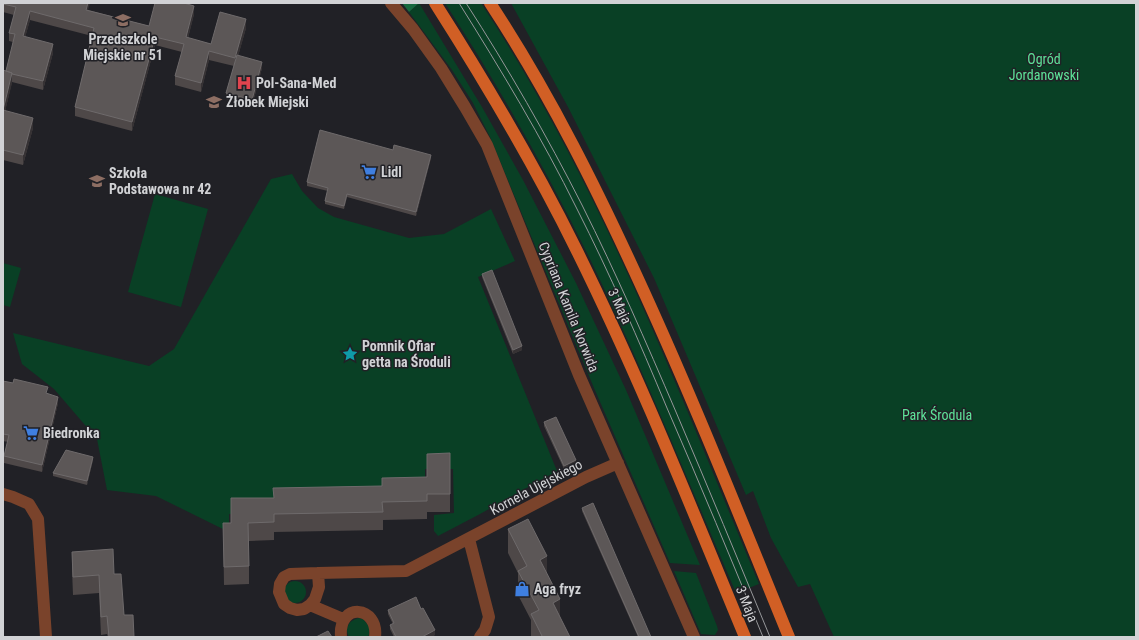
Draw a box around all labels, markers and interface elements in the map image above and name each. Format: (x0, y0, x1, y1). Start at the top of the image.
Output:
school or university icon: Przedszkole Miejskie nr 51 (114, 11, 132, 29)
place label: Przedszkole Miejskie nr 51 (83, 31, 163, 63)
park label: Ogród Jordanowski (1009, 51, 1079, 83)
hospital icon: Pol-Sana-Med (235, 74, 253, 92)
place label: Pol-Sana-Med (256, 75, 336, 91)
school or university icon: Żłobek Miejski (205, 93, 223, 111)
place label: Żłobek Miejski (226, 94, 309, 110)
supermarket icon: Lidl (360, 163, 378, 181)
place label: Lidl (381, 164, 402, 180)
place label: Szkoła Podstawowa nr 42 (109, 165, 211, 197)
school or university icon: Szkoła Podstawowa nr 42 (88, 172, 106, 190)
street label: Cypriana Kamila Norwida (536, 240, 602, 374)
street label: 3 Maja (605, 286, 635, 326)
place label: Pomnik Ofiar getta na Środuli (362, 338, 451, 370)
place icon: Pomnik Ofiar getta na Środuli (341, 345, 359, 363)
park label: Park Środula (902, 406, 972, 423)
supermarket icon: Biedronka (22, 424, 40, 442)
place label: Biedronka (43, 425, 100, 441)
street label: Kornela Ujejskiego (487, 456, 585, 518)
shop icon: Aga fryz (513, 580, 531, 598)
place label: Aga fryz (534, 581, 581, 597)
street label: 3 Maja (733, 584, 761, 624)

